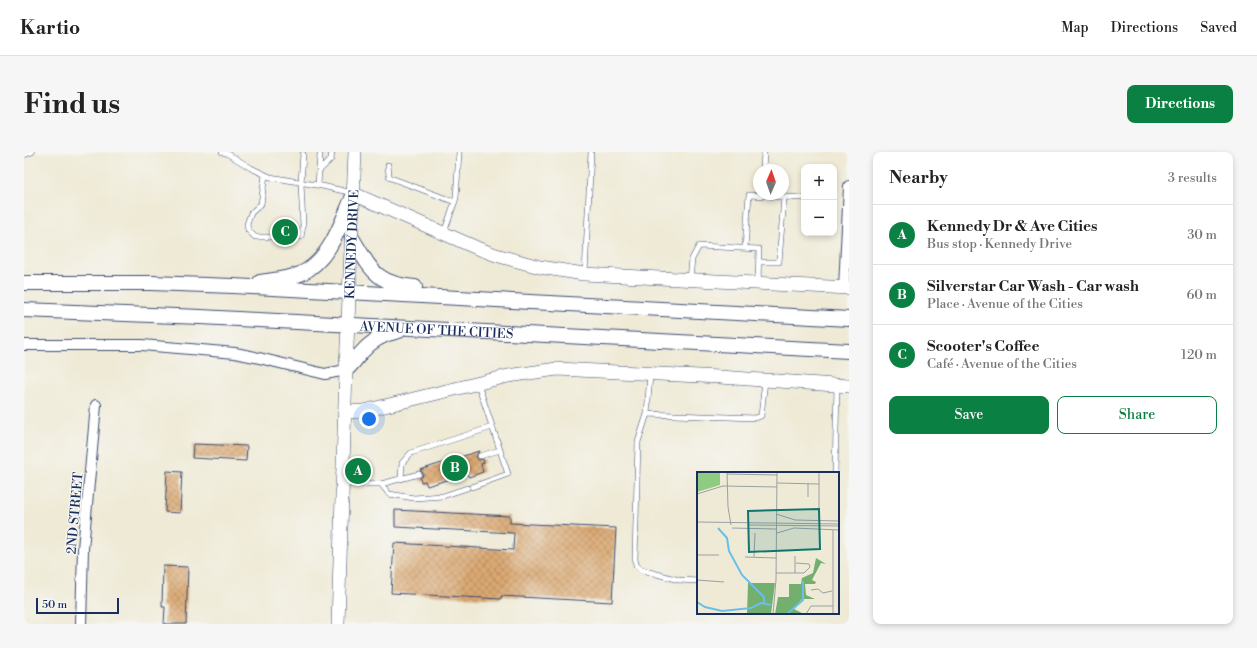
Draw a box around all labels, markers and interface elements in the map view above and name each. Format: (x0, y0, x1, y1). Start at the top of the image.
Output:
text: Kartio (20, 16, 80, 40)
text: Map (1061, 19, 1089, 37)
text: Directions (1111, 19, 1178, 37)
text: Saved (1200, 19, 1237, 37)
button: Directions (1127, 85, 1233, 123)
text: Find us (24, 87, 120, 122)
north arrow (753, 164, 789, 200)
map controls (801, 164, 837, 236)
button: + (801, 164, 837, 200)
text: Nearby (889, 167, 948, 189)
text: 3 results (1168, 170, 1217, 186)
street label: KENNEDY DRIVE (342, 189, 362, 299)
button: − (801, 200, 837, 236)
pin: C (272, 217, 298, 247)
text: Kennedy Dr & Ave Cities (927, 217, 1098, 236)
text: A (897, 227, 907, 243)
text: 30 m (1187, 227, 1217, 243)
text: Bus stop · Kennedy Drive (927, 236, 1072, 252)
text: Silverstar Car Wash - Car wash (927, 277, 1139, 296)
text: B (897, 287, 907, 303)
text: 60 m (1186, 287, 1217, 303)
text: Place · Avenue of the Cities (927, 296, 1083, 312)
street label: AVENUE OF THE CITIES (358, 318, 514, 342)
text: Scooter's Coffee (927, 337, 1039, 356)
text: C (897, 347, 907, 363)
text: 120 m (1181, 347, 1217, 363)
text: Café · Avenue of the Cities (927, 356, 1077, 372)
button: Save (889, 396, 1049, 434)
button: Share (1057, 396, 1217, 434)
your location (359, 409, 379, 429)
pin: B (442, 453, 468, 483)
pin: A (345, 456, 371, 486)
street label: 2ND STREET (63, 471, 87, 555)
inset map (697, 472, 839, 614)
scale bar (36, 596, 119, 615)
text: 50 m (42, 598, 67, 612)

